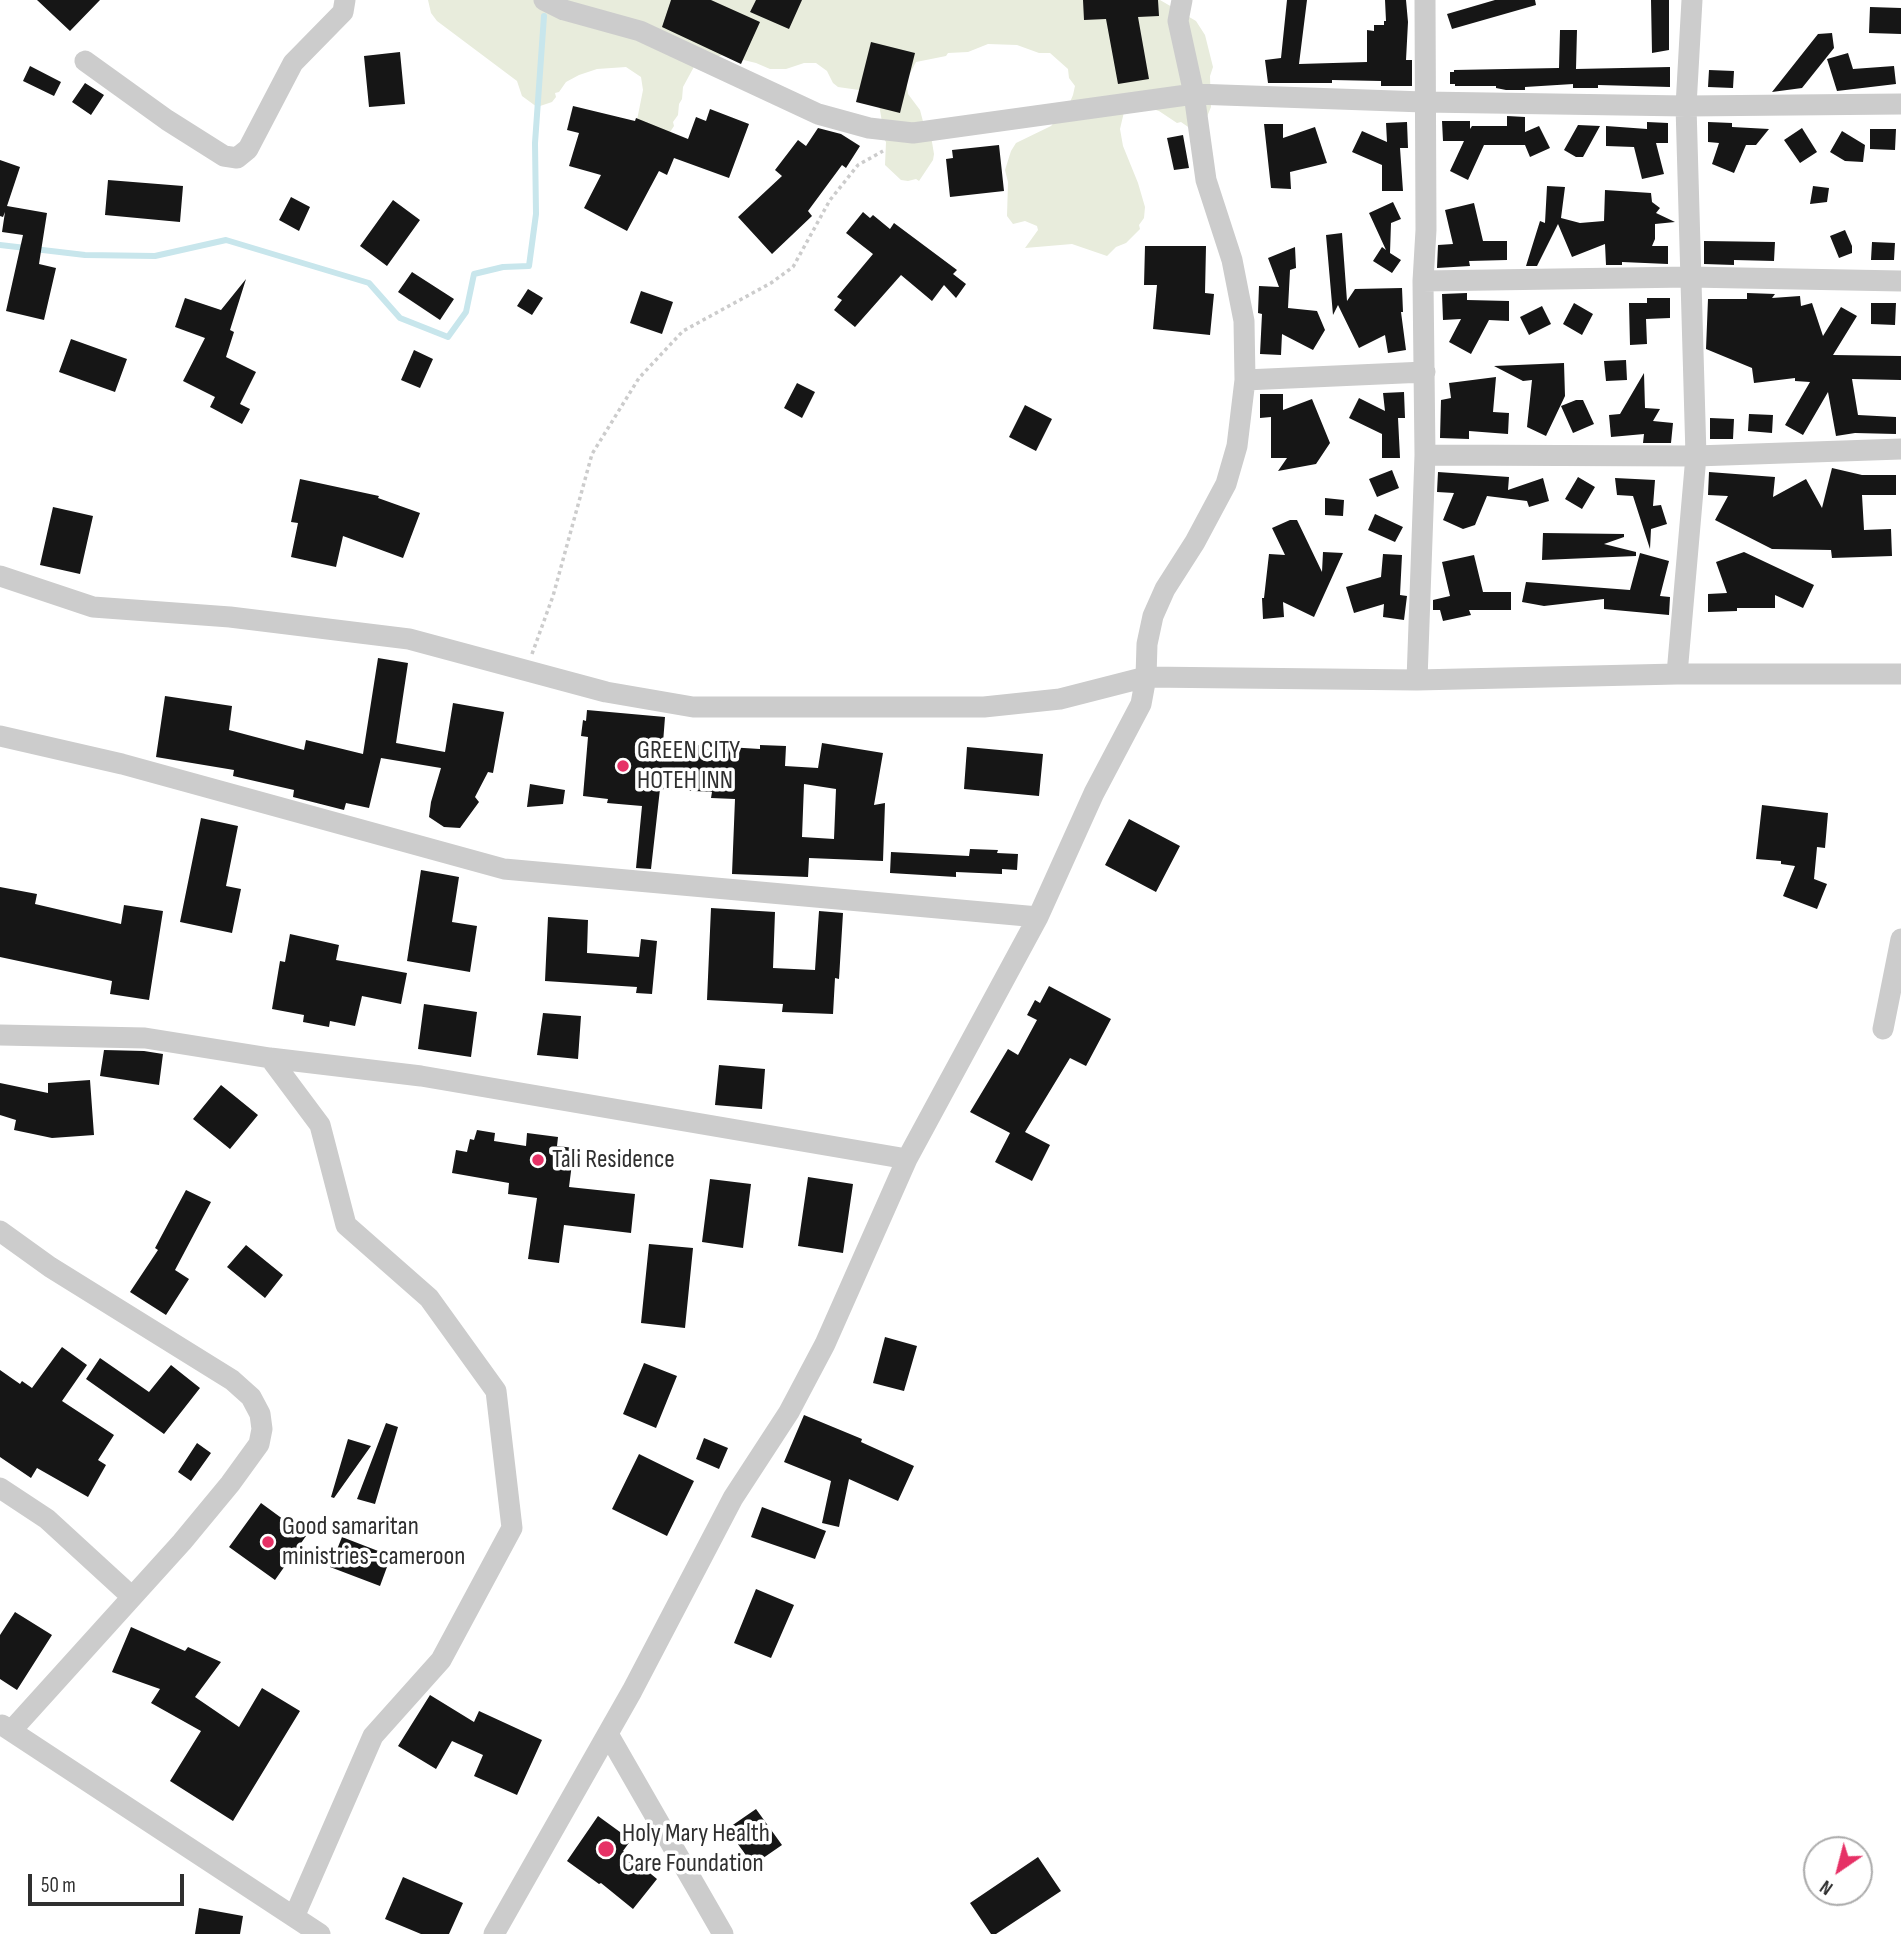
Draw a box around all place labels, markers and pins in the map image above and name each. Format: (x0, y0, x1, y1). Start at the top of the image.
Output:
place label: GREEN CITY HOTEH INN (637, 735, 740, 796)
marker: GREEN CITY HOTEH INN (615, 758, 631, 774)
place label: Tali Residence (552, 1144, 675, 1176)
marker: Tali Residence (530, 1152, 546, 1168)
place label: Good samaritan ministries-cameroon (282, 1511, 465, 1572)
marker: Good samaritan ministries-cameroon (260, 1534, 276, 1550)
place label: Holy Mary Health Care Foundation (622, 1818, 770, 1880)
marker: Holy Mary Health Care Foundation (596, 1839, 616, 1859)

